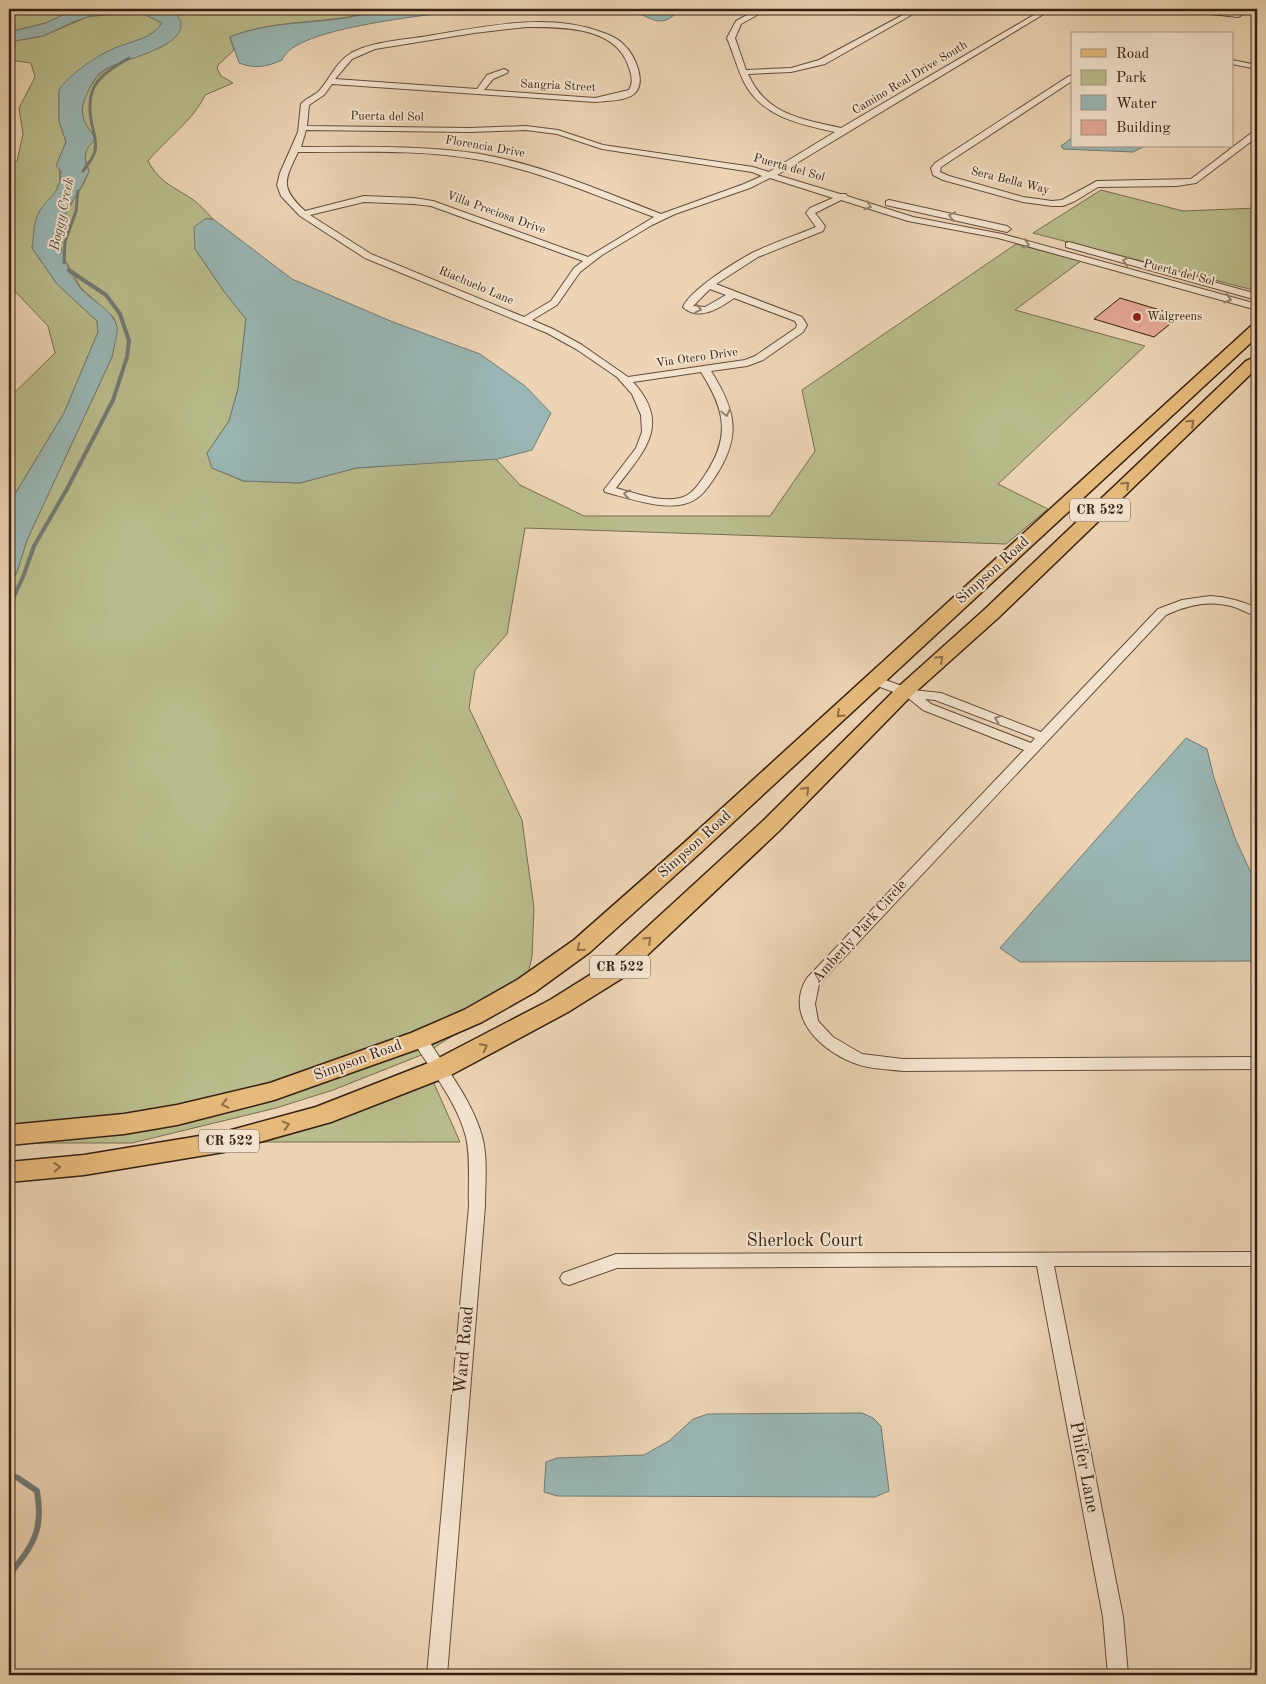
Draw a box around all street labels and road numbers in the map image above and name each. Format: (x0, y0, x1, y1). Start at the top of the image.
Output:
street label: Camino Real Drive South (850, 39, 970, 117)
street label: Sangria Street (520, 78, 596, 94)
street label: Puerta del Sol (350, 110, 424, 124)
street label: Florencia Drive (444, 134, 526, 160)
street label: Puerta del Sol (752, 152, 826, 184)
street label: Sera Bella Way (969, 165, 1051, 197)
street label: Villa Preciosa Drive (445, 190, 547, 237)
street label: Puerta del Sol (1142, 258, 1216, 288)
street label: Riachuelo Lane (437, 265, 516, 307)
street label: Via Otero Drive (655, 346, 739, 370)
road number: CR 522 (1070, 498, 1130, 522)
street label: Simpson Road (954, 534, 1033, 608)
street label: Simpson Road (656, 808, 735, 882)
street label: Amberly Park Circle (810, 877, 910, 986)
road number: CR 522 (590, 956, 650, 979)
street label: Simpson Road (312, 1038, 404, 1084)
road number: CR 522 (199, 1130, 259, 1152)
street label: Sherlock Court (747, 1232, 863, 1250)
street label: Ward Road (451, 1305, 477, 1395)
street label: Phifer Lane (1066, 1420, 1102, 1514)

